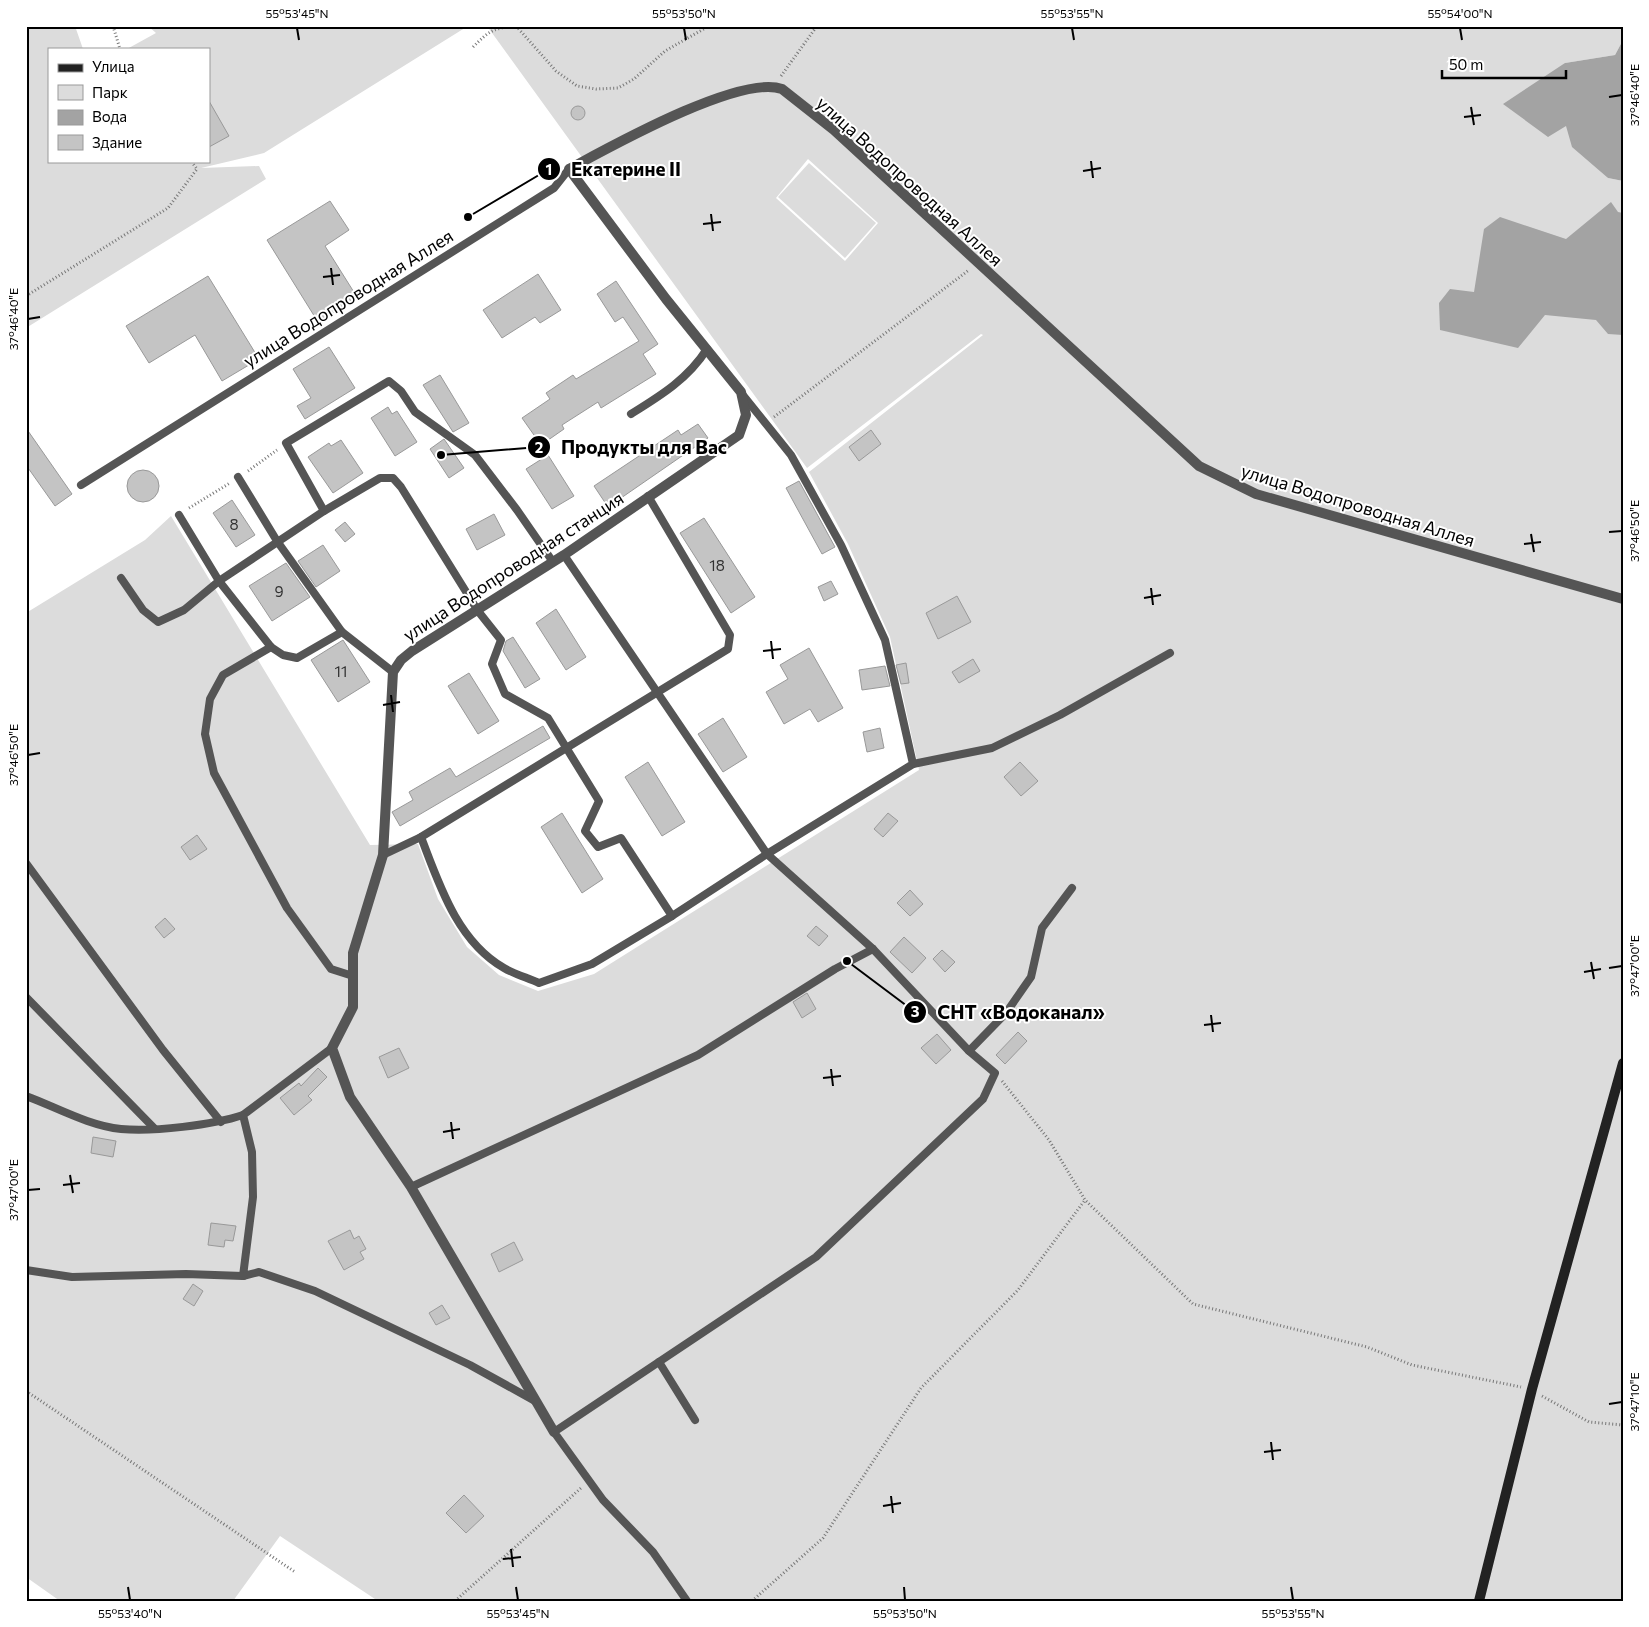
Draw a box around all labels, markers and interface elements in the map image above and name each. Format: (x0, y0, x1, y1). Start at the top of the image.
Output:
text: 55°53'45"N (265, 6, 329, 20)
text: 55°53'50"N (652, 6, 716, 20)
text: 55°53'55"N (1041, 6, 1103, 20)
text: 55°54'00"N (1427, 6, 1493, 20)
legend (48, 48, 210, 162)
scale bar (1442, 48, 1565, 80)
text: 50 m (1449, 55, 1483, 73)
text: Улица (92, 57, 134, 75)
text: 37°46'40"E (1627, 64, 1641, 126)
text: Парк (92, 83, 128, 101)
street label: улица Водопроводная Аллея (812, 91, 1008, 271)
text: Вода (92, 107, 127, 125)
text: Здание (92, 133, 142, 151)
callout: Екатерине II (536, 152, 691, 186)
text: Екатерине II (571, 157, 681, 180)
text: 1 (546, 160, 552, 178)
street label: улица Водопроводная Аллея (239, 224, 457, 372)
text: 37°46'40"E (6, 288, 20, 350)
callout: Продукты для Вас (526, 430, 737, 464)
text: Продукты для Вас (561, 435, 727, 458)
text: 2 (535, 438, 543, 456)
street label: улица Водопроводная Аллея (1239, 459, 1477, 551)
street label: улица Водопроводная станция (399, 486, 627, 646)
text: 37°46'50"E (1627, 500, 1641, 562)
house number: 8 (229, 515, 239, 533)
house number: 18 (709, 556, 725, 574)
house number: 9 (274, 582, 284, 600)
house number: 11 (335, 662, 347, 680)
text: 37°46'50"E (6, 724, 20, 786)
text: 37°47'00"E (1627, 935, 1641, 997)
callout: СНТ «Водоканал» (902, 995, 1115, 1029)
text: СНТ «Водоканал» (937, 1000, 1105, 1023)
text: 3 (911, 1002, 920, 1020)
text: 37°47'00"E (6, 1159, 20, 1221)
text: 37°47'10"E (1627, 1372, 1641, 1432)
text: 55°53'40"N (98, 1606, 162, 1620)
text: 55°53'45"N (486, 1606, 550, 1620)
text: 55°53'50"N (873, 1606, 937, 1620)
text: 55°53'55"N (1262, 1606, 1324, 1620)

